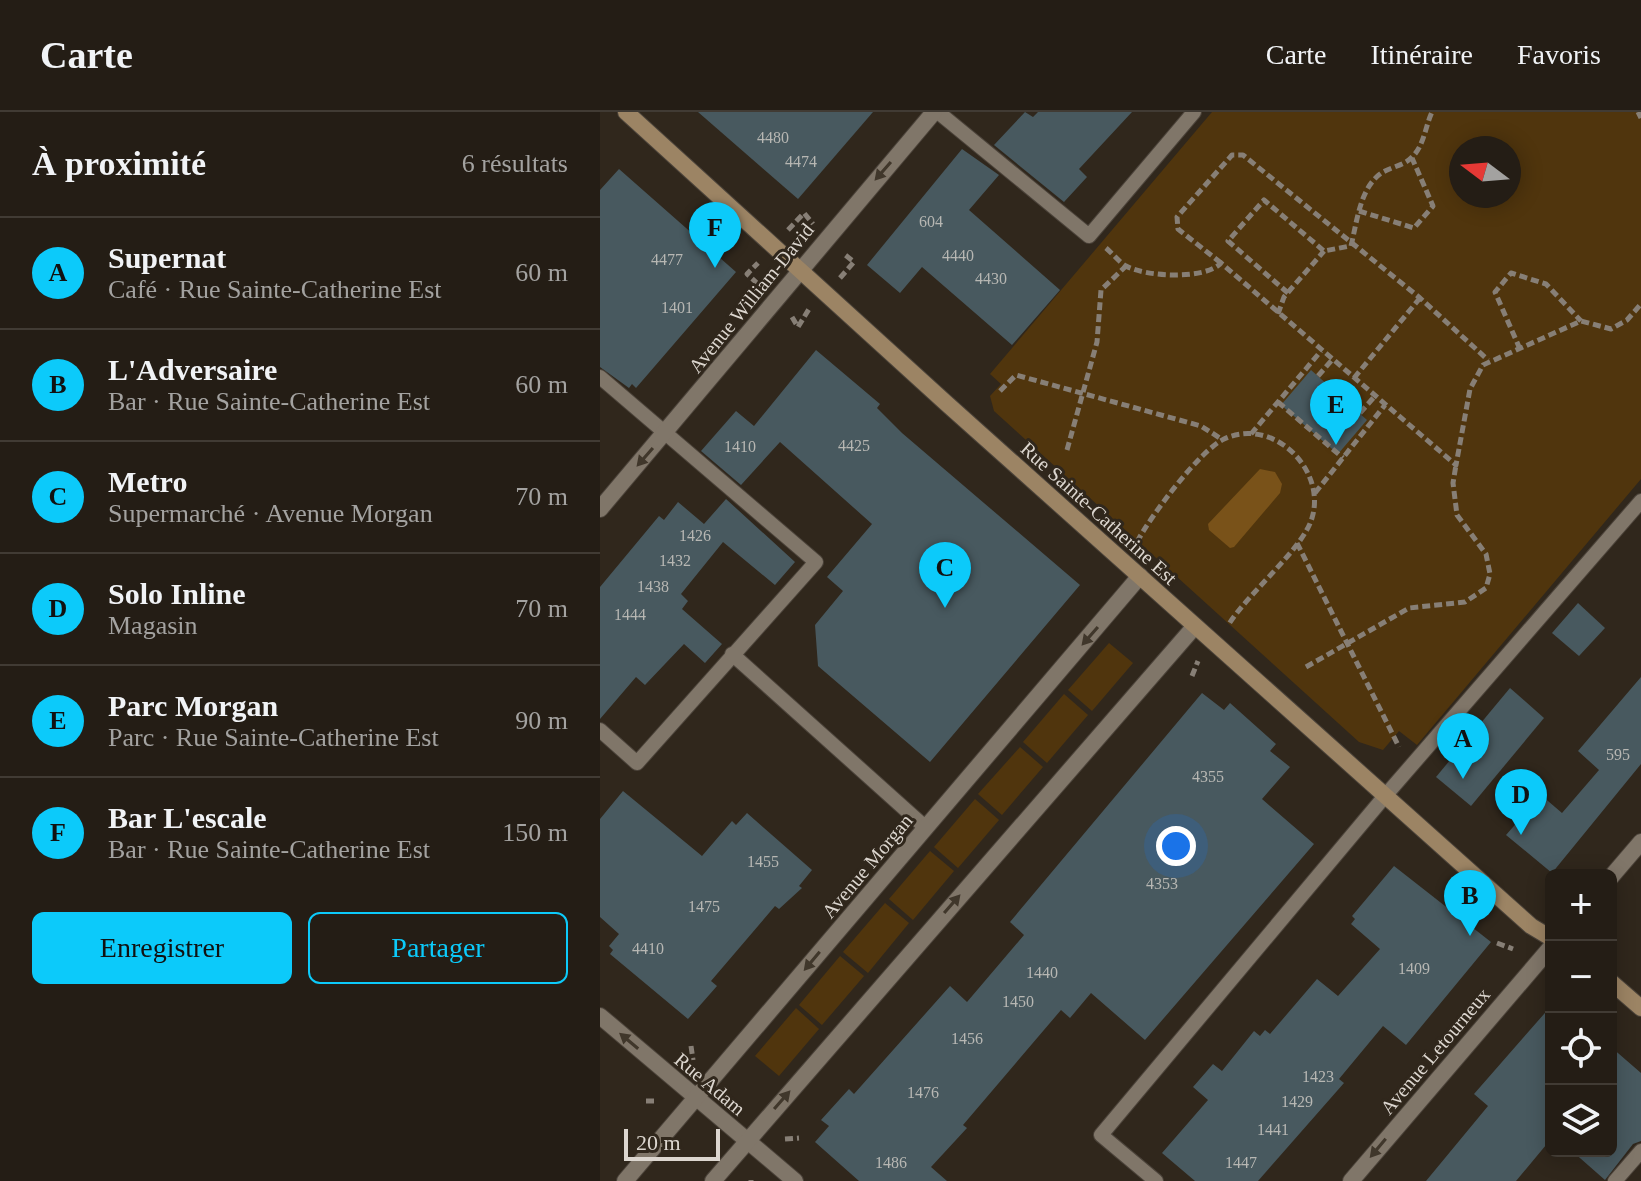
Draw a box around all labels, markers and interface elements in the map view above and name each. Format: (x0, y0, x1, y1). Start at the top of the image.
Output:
text: Carte (40, 34, 133, 76)
text: Carte (1266, 39, 1326, 70)
text: Itinéraire (1370, 39, 1473, 70)
text: Favoris (1517, 39, 1601, 70)
house number: 4480 (757, 129, 789, 146)
north arrow (1449, 136, 1521, 208)
text: À proximité (32, 145, 206, 182)
text: 6 résultats (462, 149, 568, 178)
house number: 4474 (785, 153, 817, 170)
one-way arrow (875, 162, 893, 181)
pin: F (689, 202, 741, 268)
house number: 604 (919, 213, 943, 230)
street label: Avenue William-David (684, 219, 818, 377)
text: Supernat (108, 241, 226, 274)
house number: 4440 (942, 247, 974, 264)
house number: 4477 (651, 251, 683, 268)
text: A (49, 258, 67, 287)
text: 60 m (515, 258, 568, 287)
house number: 4430 (975, 270, 1007, 287)
text: Café · Rue Sainte-Catherine Est (108, 275, 442, 304)
house number: 1401 (661, 299, 693, 316)
text: L'Adversaire (108, 353, 277, 386)
text: B (49, 370, 67, 399)
text: 60 m (515, 370, 568, 399)
pin: E (1310, 379, 1362, 445)
text: Bar · Rue Sainte-Catherine Est (108, 387, 430, 416)
house number: 4425 (838, 437, 870, 454)
street label: Rue Sainte-Catherine Est (1017, 437, 1182, 589)
house number: 1410 (724, 438, 756, 455)
one-way arrow (637, 446, 654, 466)
text: Metro (108, 465, 187, 498)
text: C (49, 482, 67, 511)
text: 70 m (515, 482, 568, 511)
text: Supermarché · Avenue Morgan (108, 499, 433, 528)
house number: 1426 (679, 527, 711, 544)
pin: C (919, 542, 971, 608)
house number: 1432 (659, 552, 691, 569)
text: Solo Inline (108, 577, 246, 610)
house number: 1438 (637, 578, 669, 595)
text: D (49, 594, 67, 623)
text: 70 m (515, 594, 568, 623)
house number: 1444 (614, 606, 646, 623)
text: Magasin (108, 611, 198, 640)
one-way arrow (1082, 625, 1099, 645)
text: Parc Morgan (108, 689, 278, 722)
text: E (49, 706, 67, 735)
text: 90 m (515, 706, 568, 735)
pin: A (1437, 713, 1489, 779)
text: Parc · Rue Sainte-Catherine Est (108, 723, 439, 752)
house number: 595 (1606, 746, 1630, 763)
house number: 4355 (1192, 768, 1224, 785)
pin: D (1495, 769, 1547, 835)
text: Bar L'escale (108, 801, 267, 834)
street label: Avenue Morgan (817, 810, 918, 923)
text: F (50, 818, 66, 847)
text: 150 m (502, 818, 568, 847)
your location (1156, 826, 1196, 866)
text: Bar · Rue Sainte-Catherine Est (108, 835, 430, 864)
house number: 1455 (747, 853, 779, 870)
map controls (1545, 869, 1617, 1157)
button: + (1545, 869, 1617, 941)
pin: B (1444, 870, 1496, 936)
house number: 4353 (1146, 875, 1178, 892)
one-way arrow (943, 895, 961, 914)
house number: 1475 (688, 898, 720, 915)
button: Enregistrer (32, 912, 292, 984)
button: Partager (308, 912, 568, 984)
house number: 4410 (632, 940, 664, 957)
button: − (1545, 941, 1617, 1013)
one-way arrow (804, 951, 821, 971)
house number: 1409 (1398, 960, 1430, 977)
house number: 1440 (1026, 964, 1058, 981)
street label: Avenue Letourneux (1376, 983, 1494, 1119)
house number: 1450 (1002, 993, 1034, 1010)
button: locate (1545, 1013, 1617, 1085)
house number: 1456 (951, 1030, 983, 1047)
one-way arrow (619, 1033, 639, 1050)
street label: Rue Adam (670, 1048, 750, 1120)
house number: 1423 (1302, 1068, 1334, 1085)
house number: 1476 (907, 1084, 939, 1101)
button: layers (1545, 1085, 1617, 1157)
one-way arrow (772, 1091, 790, 1110)
house number: 1429 (1281, 1093, 1313, 1110)
house number: 1441 (1257, 1121, 1289, 1138)
scale bar (624, 1125, 720, 1161)
text: 20 m (636, 1130, 681, 1155)
one-way arrow (1370, 1139, 1388, 1158)
house number: 1486 (875, 1154, 907, 1171)
house number: 1447 (1225, 1154, 1257, 1171)

